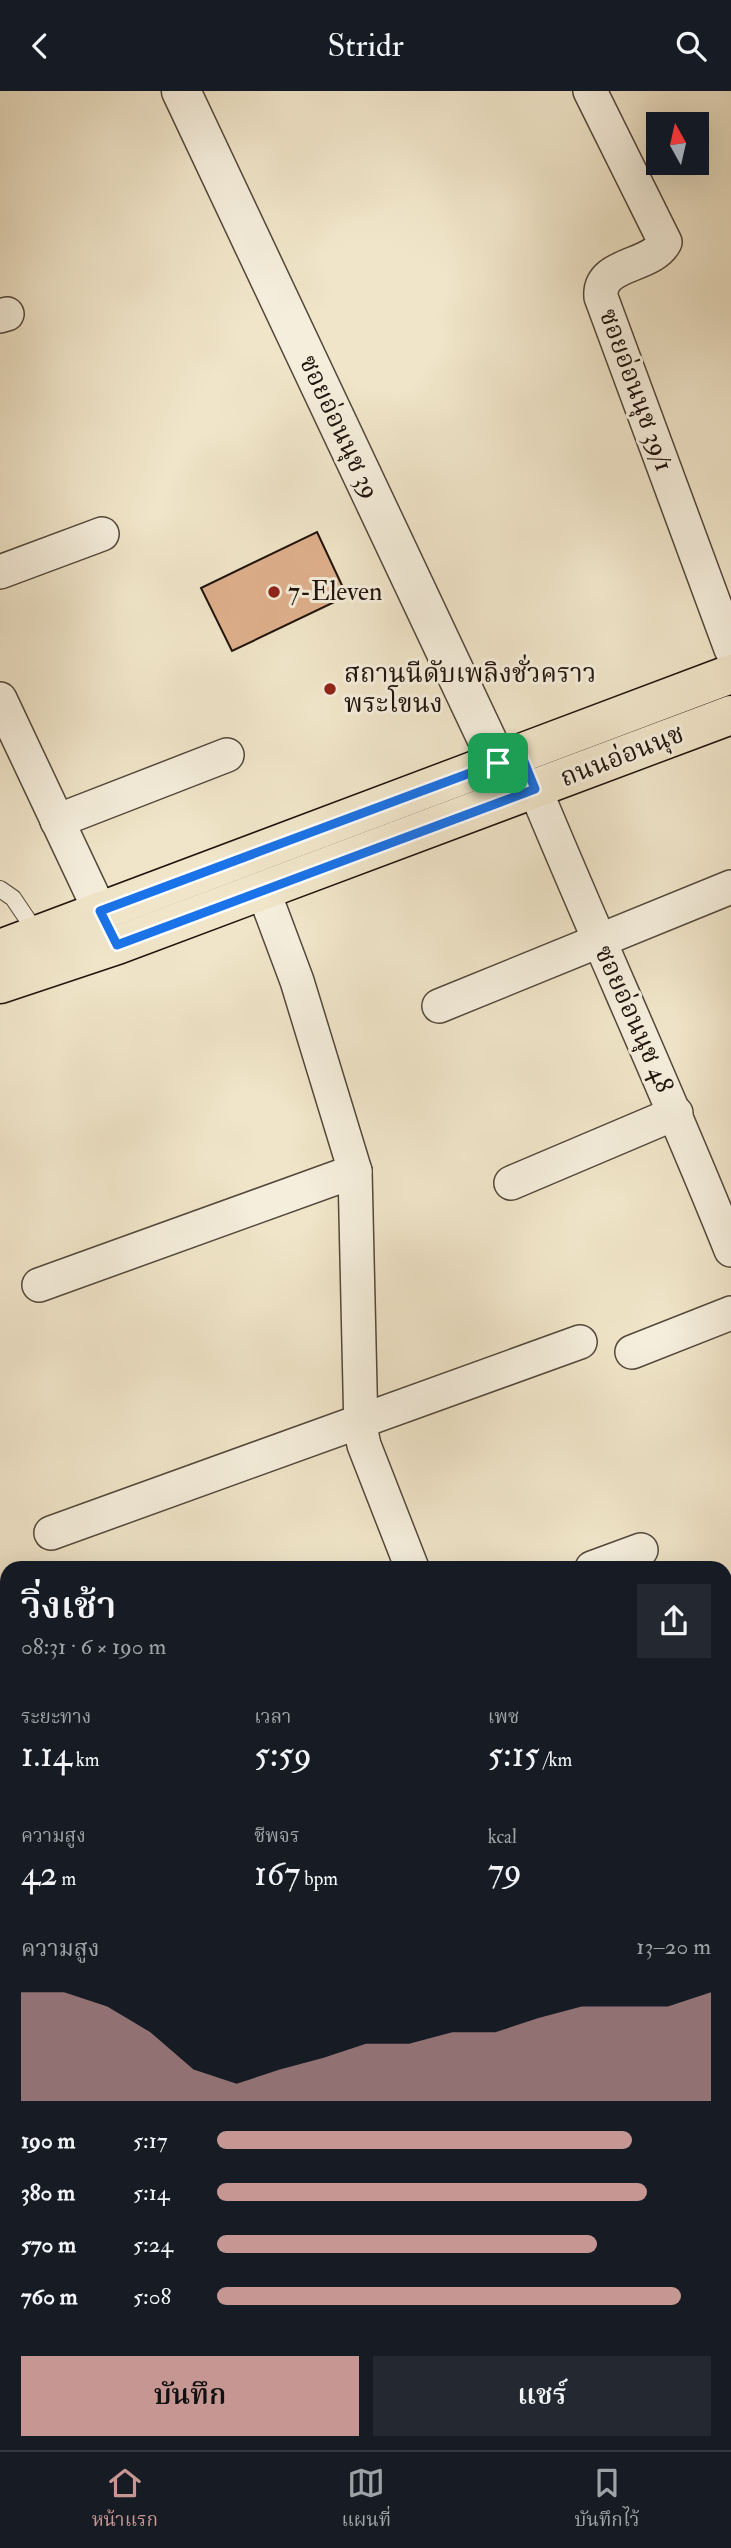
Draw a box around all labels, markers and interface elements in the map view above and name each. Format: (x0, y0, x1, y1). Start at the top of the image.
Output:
text: Stridr (327, 26, 404, 66)
icon: back (21, 27, 59, 65)
icon: search (672, 27, 710, 65)
north arrow (646, 112, 709, 175)
map controls (646, 112, 709, 175)
street label: ซอยอ่อนนุช 39/1 (591, 304, 680, 476)
street label: ซอยอ่อนนุช 39 (291, 350, 386, 504)
place label: 7-Eleven (288, 576, 382, 608)
marker: 7-Eleven (266, 584, 282, 600)
place label: สถานนีดับเพลิงชั่วคราว พระโขนง (344, 654, 596, 720)
marker: สถานนีดับเพลิงชั่วคราว พระโขนง (322, 681, 338, 697)
street label: ถนนอ่อนนุช (556, 718, 689, 795)
pin (468, 733, 528, 793)
icon: arrive (479, 744, 517, 782)
street label: ซอยอ่อนนุช 48 (586, 940, 681, 1098)
text: วิ่งเช้า (21, 1582, 116, 1630)
button: share (637, 1584, 711, 1658)
text: 08:31 · 6 × 190 m (21, 1632, 166, 1661)
text: ระยะทาง (21, 1705, 91, 1729)
text: เวลา (254, 1705, 291, 1729)
text: เพซ (488, 1705, 519, 1729)
text: 1.14 (21, 1733, 72, 1777)
text: 5:59 (254, 1733, 312, 1777)
text: 5:15 (488, 1733, 539, 1777)
text: km (72, 1748, 99, 1772)
text: /km (539, 1748, 572, 1772)
text: ความสูง (21, 1824, 86, 1848)
text: ชีพจร (254, 1824, 299, 1848)
text: kcal (488, 1825, 517, 1849)
text: 79 (488, 1849, 522, 1893)
text: 42 (21, 1852, 58, 1896)
text: 167 (254, 1852, 300, 1896)
text: m (58, 1867, 76, 1891)
text: bpm (300, 1867, 338, 1891)
text: 13–20 m (636, 1932, 711, 1961)
text: ความสูง (21, 1934, 99, 1963)
text: 190 m (21, 2126, 75, 2155)
text: 5:17 (133, 2126, 168, 2155)
text: 380 m (21, 2178, 75, 2207)
text: 5:14 (133, 2178, 169, 2207)
text: 570 m (21, 2230, 76, 2259)
text: 5:24 (133, 2230, 173, 2259)
text: 760 m (21, 2282, 78, 2311)
text: 5:08 (133, 2282, 171, 2311)
button: บันทึก (21, 2356, 359, 2436)
button: แชร์ (373, 2356, 711, 2436)
tab: หน้าแรก (92, 2464, 158, 2536)
tab: แผนที่ (341, 2464, 391, 2536)
tab: บันทึกไว้ (575, 2464, 639, 2536)

